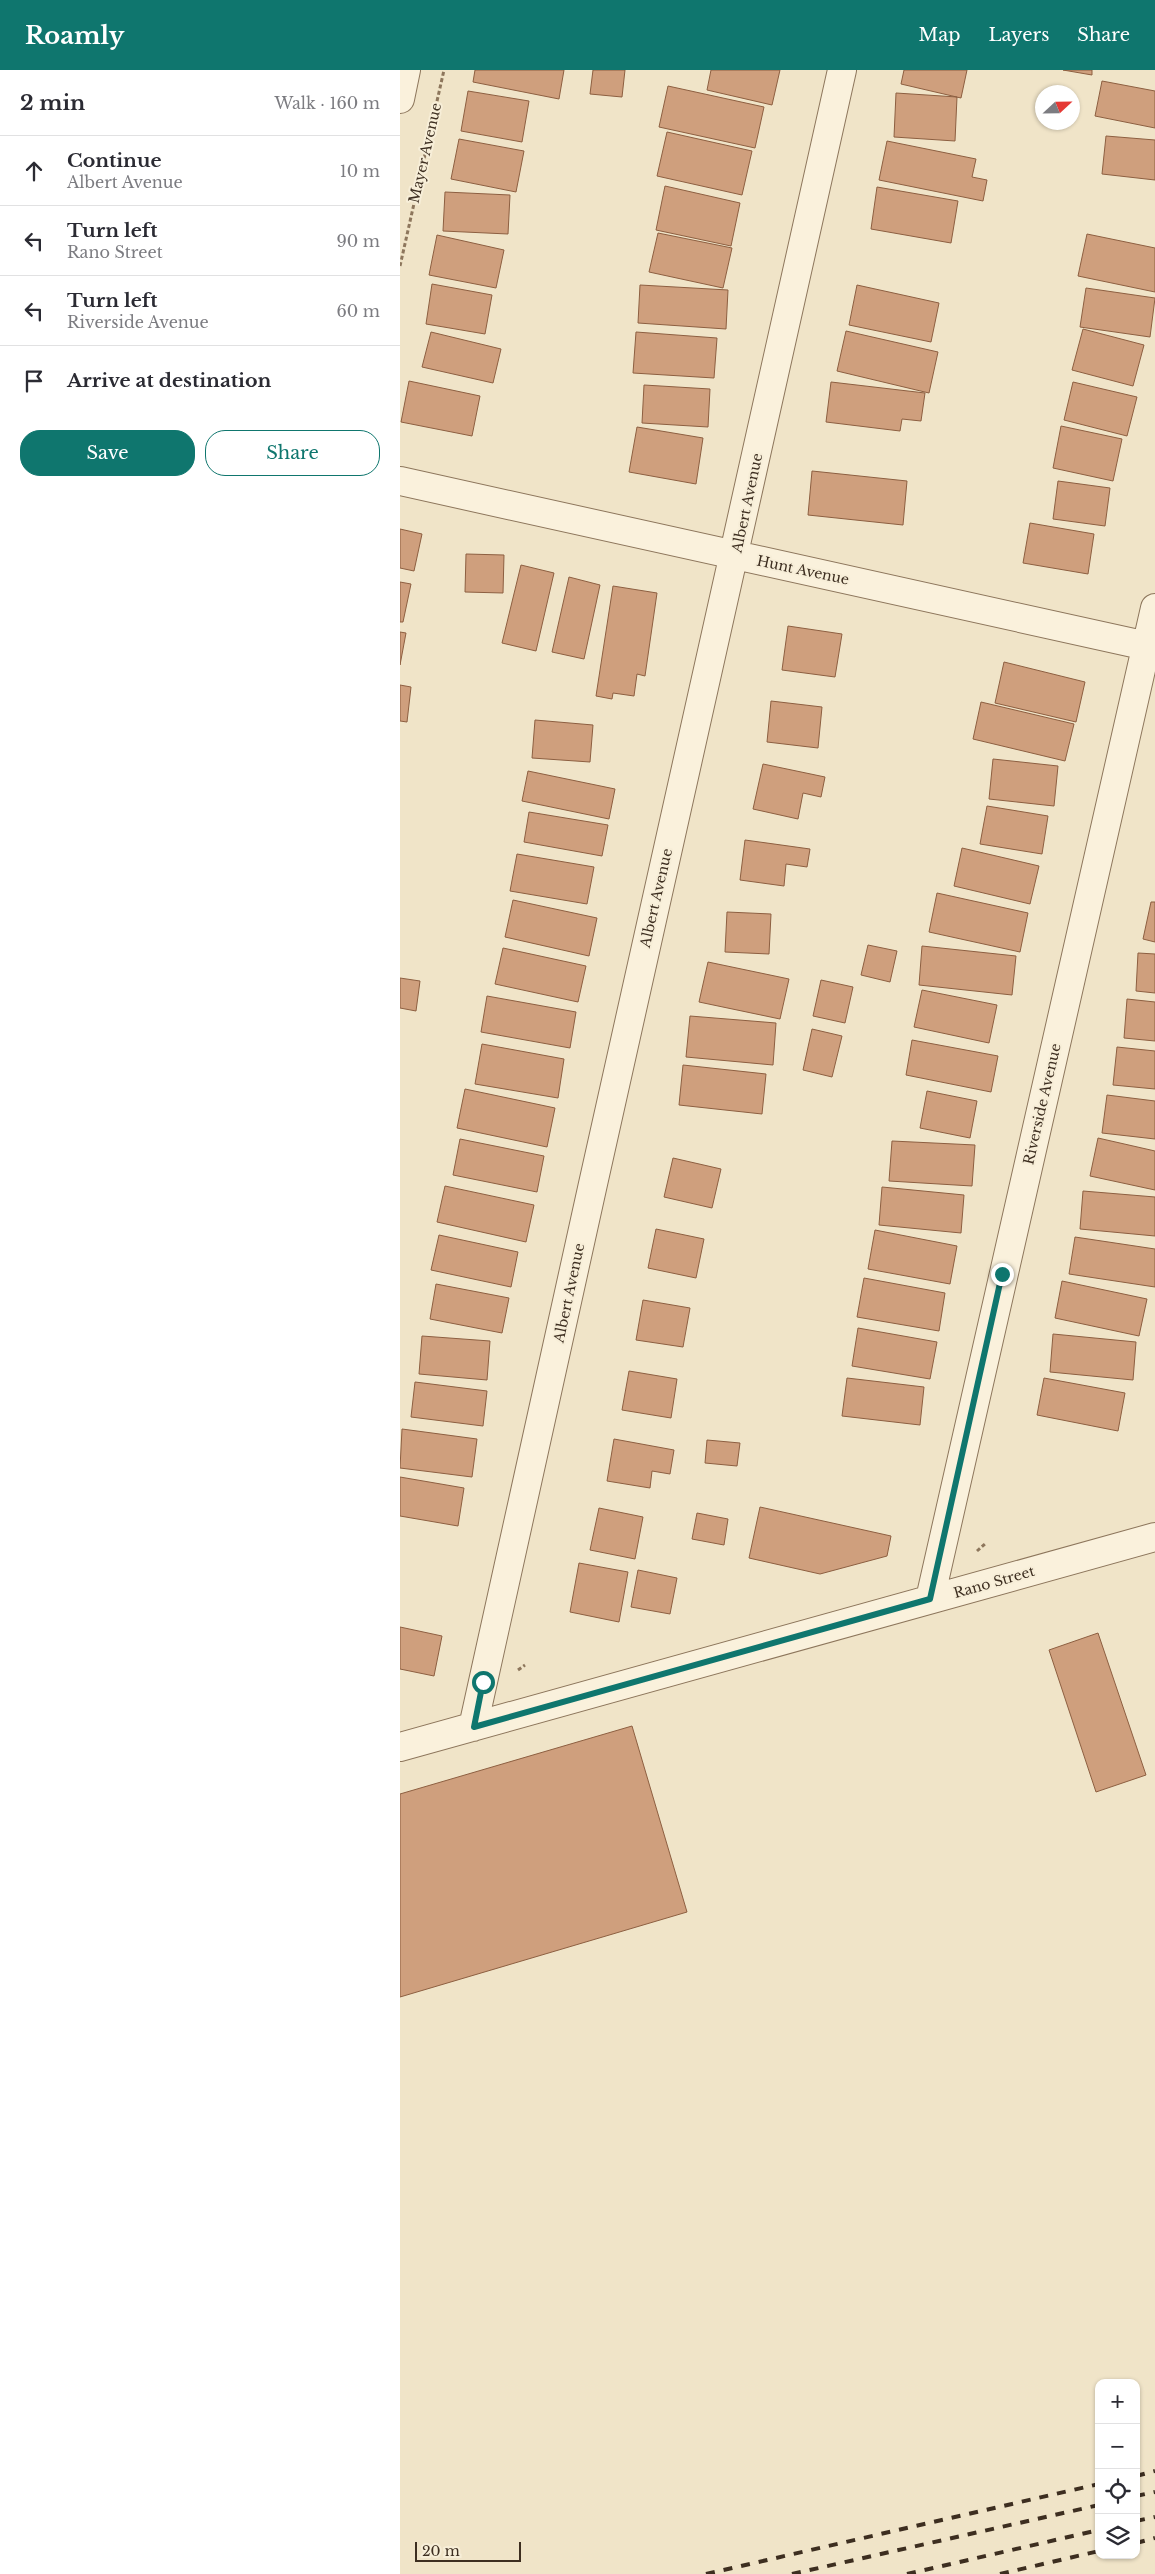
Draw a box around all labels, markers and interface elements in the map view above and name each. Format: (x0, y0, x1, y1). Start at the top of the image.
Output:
text: Roamly (25, 21, 124, 50)
text: Map (919, 24, 960, 46)
text: Layers (988, 24, 1049, 46)
text: Share (1077, 24, 1130, 46)
north arrow (1035, 85, 1080, 130)
text: 2 min (20, 90, 85, 116)
text: Walk · 160 m (275, 93, 380, 113)
street label: Mayer Avenue (405, 101, 445, 205)
text: Continue (67, 149, 162, 172)
icon: ahead (20, 157, 48, 185)
text: 10 m (340, 161, 380, 181)
text: Albert Avenue (67, 172, 183, 192)
text: Turn left (67, 219, 158, 242)
icon: left (20, 227, 48, 255)
text: 90 m (337, 231, 380, 251)
text: Rano Street (67, 242, 163, 262)
text: Turn left (67, 289, 158, 312)
icon: left (20, 297, 48, 325)
text: 60 m (337, 301, 380, 321)
text: Riverside Avenue (67, 312, 209, 332)
icon: arrive (20, 367, 48, 395)
text: Arrive at destination (67, 369, 271, 392)
button: Save (20, 430, 195, 476)
button: Share (205, 430, 380, 476)
street label: Albert Avenue (727, 452, 766, 555)
street label: Hunt Avenue (755, 551, 851, 589)
street label: Albert Avenue (636, 847, 676, 950)
street label: Riverside Avenue (1019, 1042, 1065, 1166)
street label: Albert Avenue (549, 1242, 588, 1345)
route end (991, 1263, 1014, 1286)
street label: Rano Street (951, 1562, 1037, 1602)
route start (472, 1671, 495, 1694)
map controls (1095, 2379, 1140, 2559)
button: + (1095, 2379, 1140, 2424)
button: − (1095, 2424, 1140, 2469)
button: locate (1095, 2469, 1140, 2514)
button: layers (1095, 2514, 1140, 2559)
scale bar (415, 2539, 521, 2562)
text: 20 m (422, 2542, 460, 2560)

